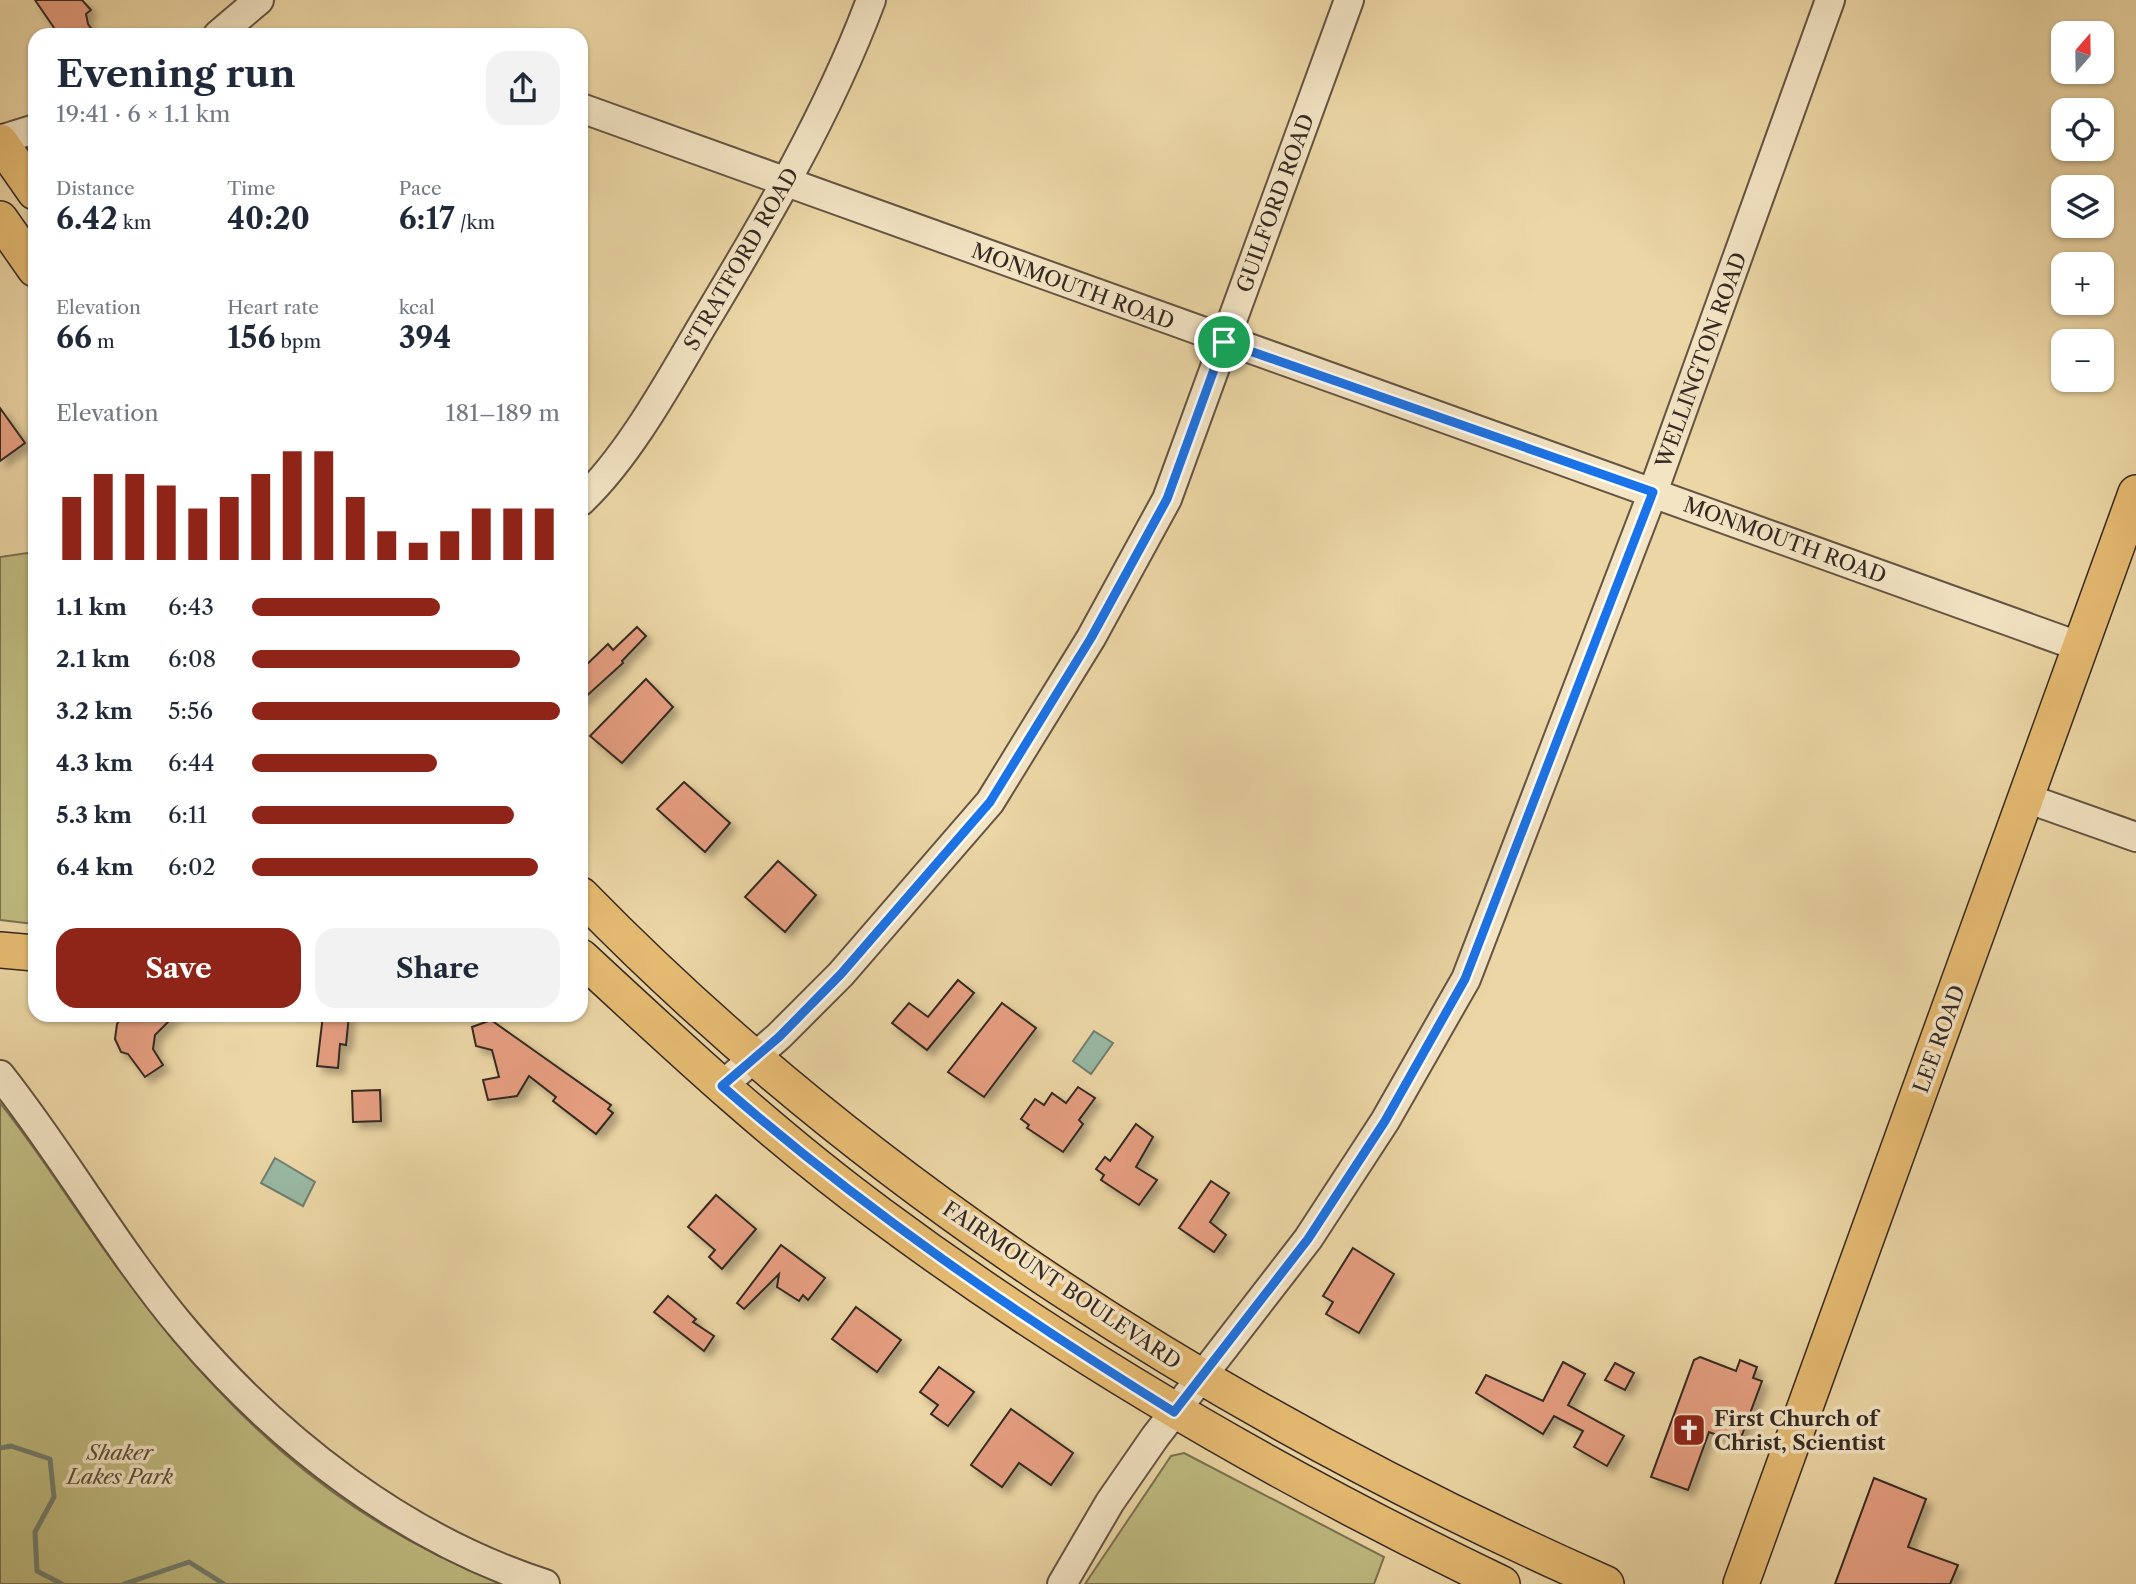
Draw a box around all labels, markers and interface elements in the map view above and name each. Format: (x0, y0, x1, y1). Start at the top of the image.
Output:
north arrow (2051, 21, 2114, 84)
map controls (2051, 21, 2114, 392)
text: Evening run (56, 50, 296, 97)
button: share (486, 51, 560, 125)
button: locate (2051, 98, 2114, 161)
text: 19:41 · 6 × 1.1 km (56, 100, 230, 128)
street label: GUILFORD ROAD (1231, 110, 1319, 296)
street label: STRATFORD ROAD (679, 163, 803, 355)
button: layers (2051, 175, 2114, 238)
text: Distance (56, 177, 135, 200)
text: Time (227, 177, 275, 200)
text: Pace (399, 177, 442, 200)
text: 6.42 (56, 200, 118, 237)
text: 40:20 (227, 200, 310, 237)
text: 6:17 (399, 200, 455, 237)
text: km (118, 211, 151, 234)
text: /km (455, 211, 495, 234)
street label: MONMOUTH ROAD (968, 238, 1178, 334)
street label: WELLINGTON ROAD (1650, 249, 1752, 472)
button: + (2051, 252, 2114, 315)
text: Elevation (56, 296, 141, 319)
text: Heart rate (227, 296, 319, 319)
text: kcal (399, 296, 435, 319)
pin (1194, 312, 1254, 372)
text: 66 (56, 319, 92, 356)
text: 156 (227, 319, 275, 356)
text: 394 (399, 319, 451, 356)
icon: arrive (1205, 323, 1243, 361)
button: − (2051, 329, 2114, 392)
text: m (92, 330, 115, 353)
text: bpm (275, 330, 321, 353)
text: Elevation (56, 399, 159, 427)
text: 181–189 m (446, 399, 560, 427)
street label: MONMOUTH ROAD (1680, 492, 1890, 588)
text: 1.1 km (56, 593, 127, 621)
text: 6:43 (168, 593, 214, 621)
text: 2.1 km (56, 645, 130, 673)
text: 6:08 (168, 645, 216, 673)
text: 3.2 km (56, 697, 133, 725)
text: 5:56 (168, 697, 213, 725)
text: 4.3 km (56, 749, 133, 777)
text: 6:44 (168, 749, 215, 777)
text: 5.3 km (56, 801, 132, 829)
text: 6:11 (168, 801, 207, 829)
text: 6.4 km (56, 853, 134, 881)
text: 6:02 (168, 853, 216, 881)
button: Save (56, 928, 301, 1008)
button: Share (315, 928, 560, 1008)
street label: LEE ROAD (1908, 982, 1970, 1096)
street label: FAIRMOUNT BOULEVARD (938, 1196, 1186, 1374)
place label: First Church of Christ, Scientist (1714, 1406, 1886, 1455)
church icon: First Church of Christ, Scientist (1670, 1411, 1708, 1449)
park label: Shaker Lakes Park (65, 1440, 173, 1489)

